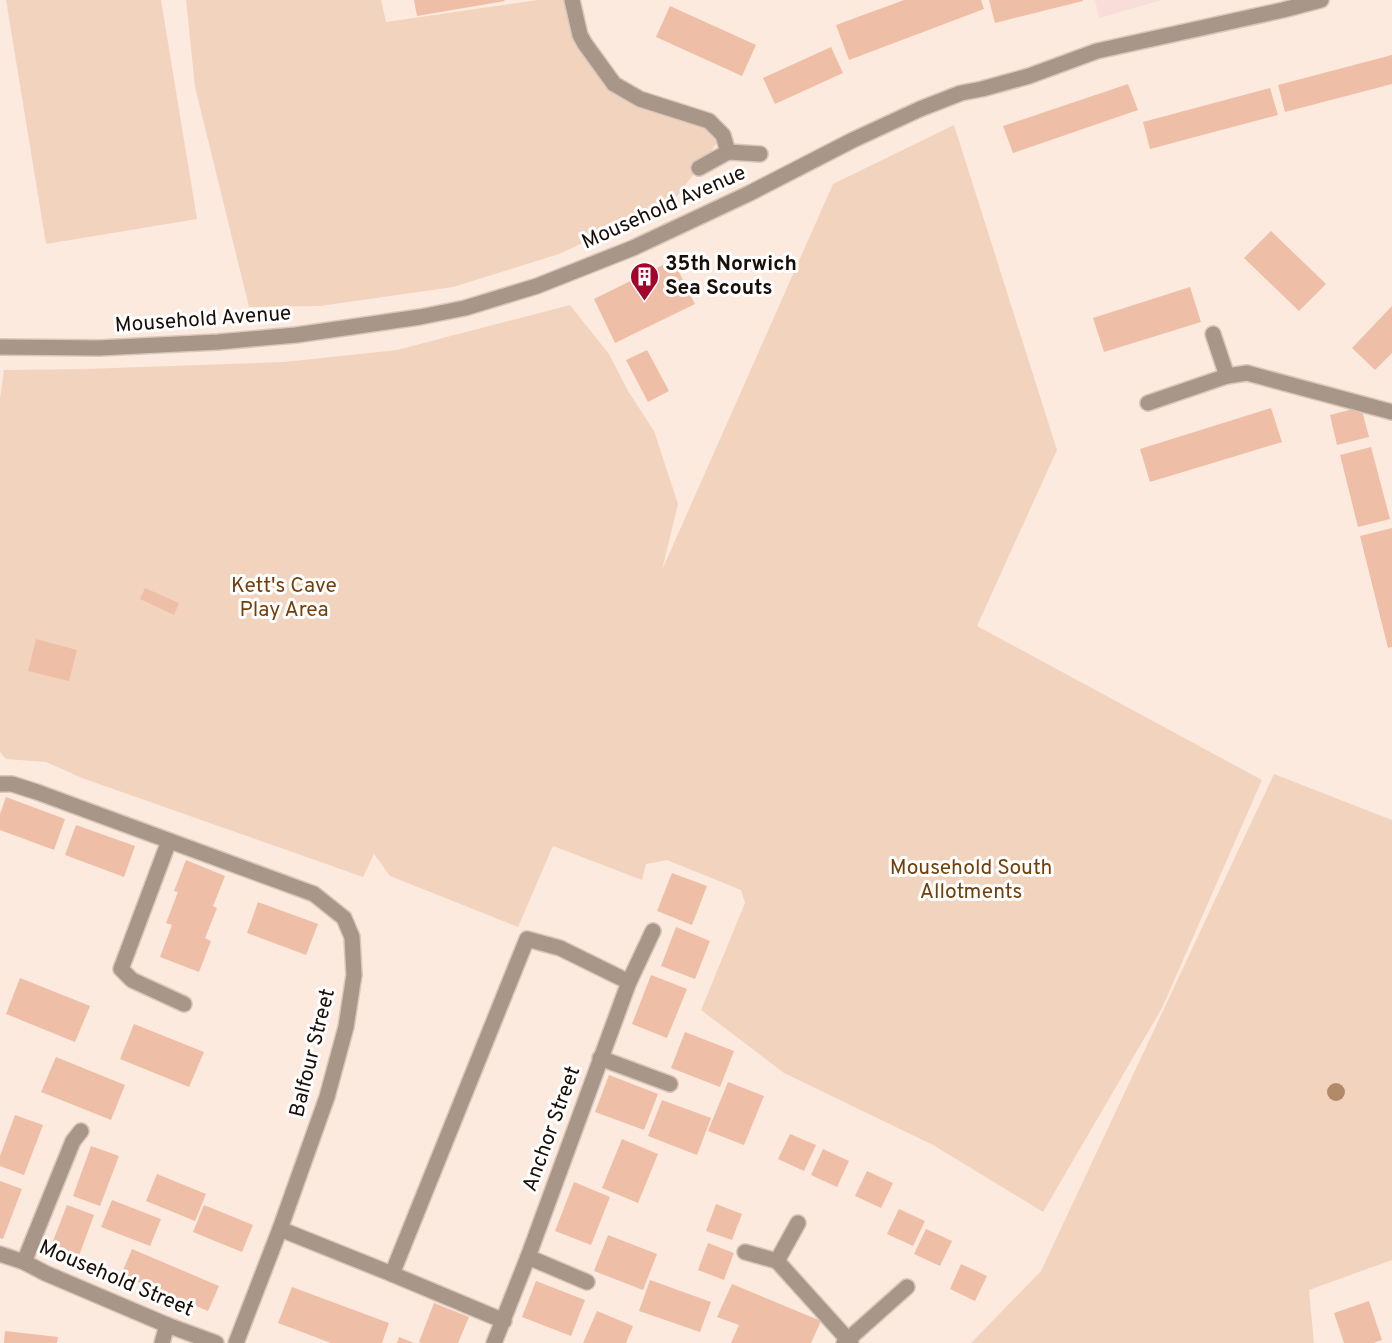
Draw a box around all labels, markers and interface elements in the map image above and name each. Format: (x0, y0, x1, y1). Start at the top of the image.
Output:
street label: Mousehold Avenue (578, 160, 750, 256)
place label: 35th Norwich Sea Scouts (665, 251, 797, 302)
building icon: 35th Norwich Sea Scouts (628, 260, 660, 302)
street label: Mousehold Avenue (114, 300, 292, 340)
park label: Kett's Cave Play Area (231, 573, 337, 624)
park label: Mousehold South Allotments (890, 855, 1052, 906)
street label: Balfour Street (284, 986, 342, 1120)
street label: Anchor Street (517, 1063, 587, 1195)
street label: Mousehold Street (35, 1234, 197, 1324)

